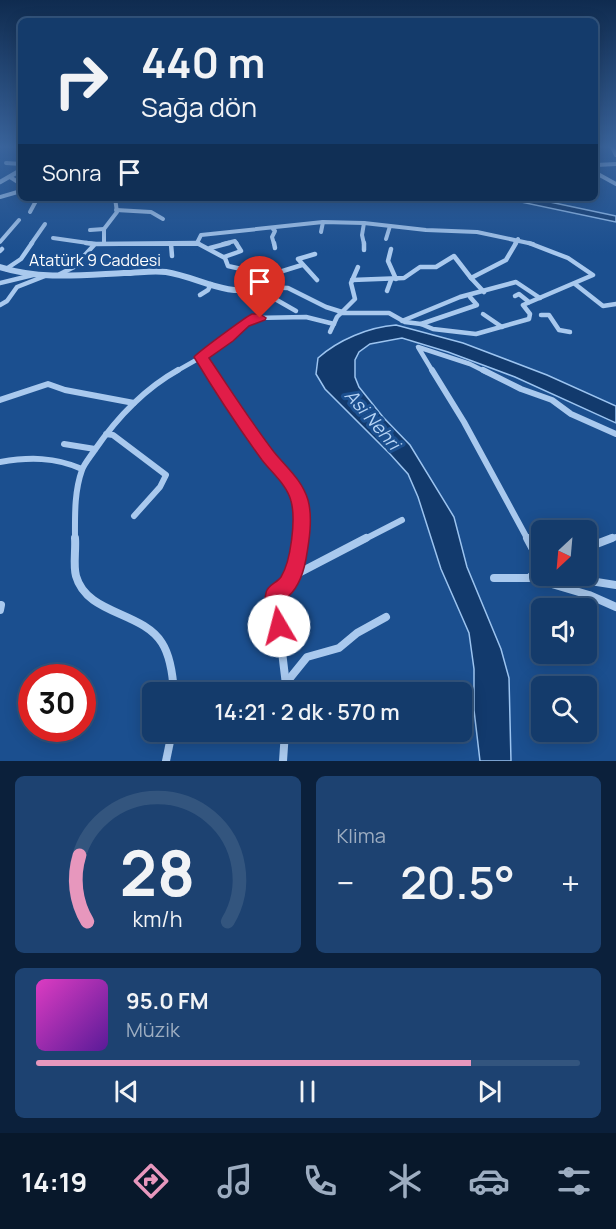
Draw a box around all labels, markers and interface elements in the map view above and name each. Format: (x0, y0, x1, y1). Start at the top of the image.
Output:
text: 440 m (141, 33, 265, 91)
icon: right (42, 42, 120, 120)
text: Sağa dön (141, 88, 257, 125)
icon: arrive (113, 156, 146, 189)
text: Sonra (42, 158, 101, 188)
street label: Atatürk 9 Caddesi (29, 249, 161, 271)
pin (234, 256, 285, 318)
icon: arrive (243, 265, 276, 298)
water label: Asi Nehri (340, 384, 408, 456)
north arrow (531, 520, 597, 586)
map controls (531, 520, 597, 742)
position arrow (247, 594, 311, 658)
button: sound (531, 598, 597, 664)
speed limit sign: 30 (18, 664, 96, 742)
button: search (531, 676, 597, 742)
text: 14:21 · 2 dk · 570 m (214, 697, 400, 727)
text: Klima (337, 822, 386, 849)
text: 28 (120, 829, 195, 915)
text: 20.5° (400, 851, 515, 913)
text: − (337, 860, 354, 905)
text: + (561, 860, 580, 905)
text: km/h (133, 904, 183, 933)
text: 95.0 FM (126, 986, 208, 1016)
text: Müzik (126, 1016, 180, 1043)
icon: previous (110, 1075, 143, 1108)
icon: pause (291, 1075, 324, 1108)
icon: next (473, 1075, 506, 1108)
icon: directions (130, 1160, 172, 1202)
icon: music (214, 1160, 256, 1202)
icon: phone (299, 1160, 341, 1202)
icon: climate (384, 1160, 426, 1202)
icon: car (468, 1160, 510, 1202)
icon: filters (553, 1160, 595, 1202)
text: 14:19 (21, 1163, 87, 1200)

